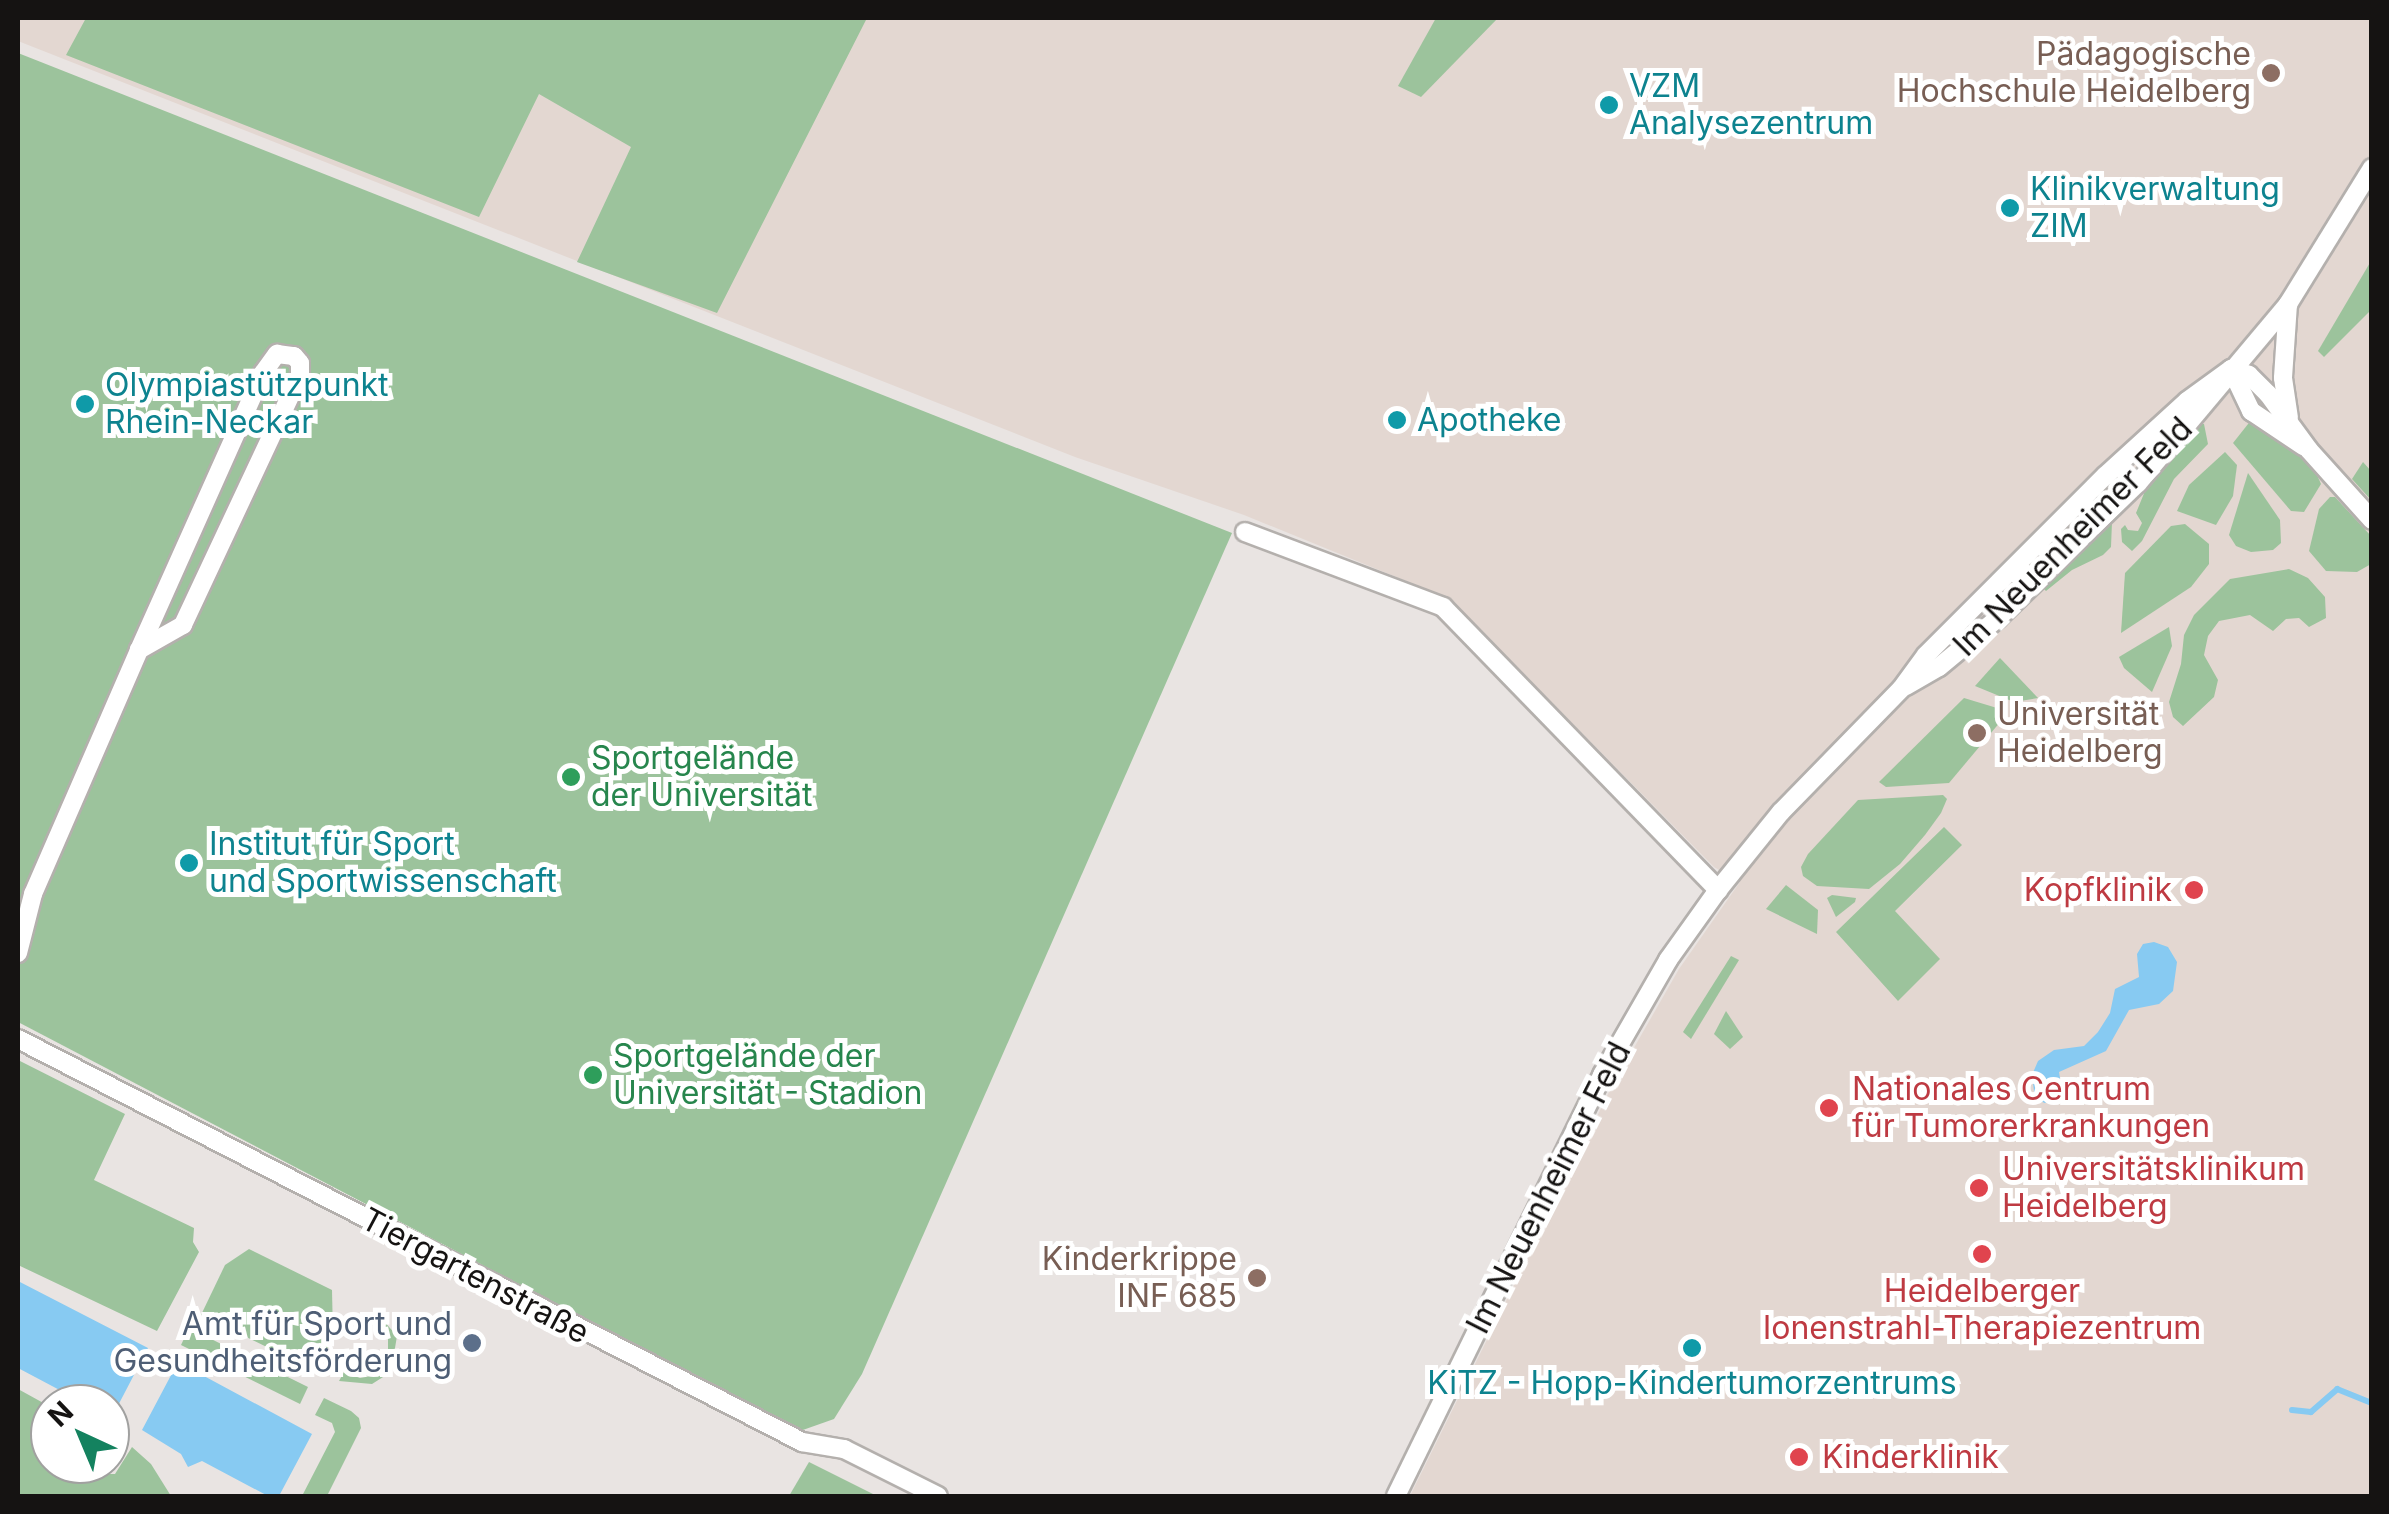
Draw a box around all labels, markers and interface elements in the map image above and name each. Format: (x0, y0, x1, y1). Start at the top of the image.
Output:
place label: Pädagogische Hochschule Heidelberg (1897, 36, 2251, 111)
marker: Pädagogische Hochschule Heidelberg (2260, 62, 2282, 84)
place label: VZM Analysezentrum (1629, 68, 1873, 143)
marker: VZM Analysezentrum (1598, 94, 1620, 116)
place label: Klinikverwaltung ZIM (2030, 171, 2280, 246)
marker: Klinikverwaltung ZIM (1999, 197, 2021, 219)
place label: Olympiastützpunkt Rhein-Neckar (105, 367, 389, 442)
marker: Olympiastützpunkt Rhein-Neckar (74, 393, 96, 415)
place label: Apotheke (1417, 401, 1561, 439)
marker: Apotheke (1386, 409, 1408, 431)
street label: Im Neuenheimer Feld (1946, 410, 2200, 664)
place label: Universität Heidelberg (1997, 696, 2163, 771)
marker: Universität Heidelberg (1966, 722, 1988, 744)
place label: Sportgelände der Universität (591, 740, 813, 815)
marker: Sportgelände der Universität (560, 766, 582, 788)
place label: Institut für Sport und Sportwissenschaft (209, 826, 557, 901)
marker: Institut für Sport und Sportwissenschaft (178, 852, 200, 874)
place label: Kopfklinik (2024, 871, 2172, 909)
marker: Kopfklinik (2181, 877, 2207, 903)
street label: Im Neuenheimer Feld (1459, 1036, 1639, 1340)
place label: Sportgelände der Universität - Stadion (613, 1038, 923, 1113)
marker: Sportgelände der Universität - Stadion (582, 1064, 604, 1086)
place label: Nationales Centrum für Tumorerkrankungen (1852, 1071, 2210, 1146)
marker: Nationales Centrum für Tumorerkrankungen (1816, 1095, 1842, 1121)
place label: Universitätsklinikum Heidelberg (2002, 1151, 2305, 1226)
marker: Universitätsklinikum Heidelberg (1966, 1175, 1992, 1201)
street label: Tiergartenstraße (355, 1200, 595, 1352)
place label: Kinderkrippe INF 685 (1042, 1241, 1237, 1316)
marker: Heidelberger Ionenstrahl-Therapiezentrum (1969, 1241, 1995, 1267)
marker: Kinderkrippe INF 685 (1246, 1267, 1268, 1289)
place label: Heidelberger Ionenstrahl-Therapiezentrum (1763, 1273, 2201, 1348)
place label: Amt für Sport und Gesundheitsförderung (113, 1306, 452, 1381)
marker: Amt für Sport und Gesundheitsförderung (461, 1332, 483, 1354)
marker: KiTZ - Hopp-Kindertumorzentrums (1681, 1337, 1703, 1359)
place label: KiTZ - Hopp-Kindertumorzentrums (1427, 1364, 1957, 1402)
north arrow (30, 1384, 130, 1484)
text: N (41, 1394, 80, 1434)
place label: Kinderklinik (1822, 1438, 1999, 1476)
marker: Kinderklinik (1786, 1444, 1812, 1470)

